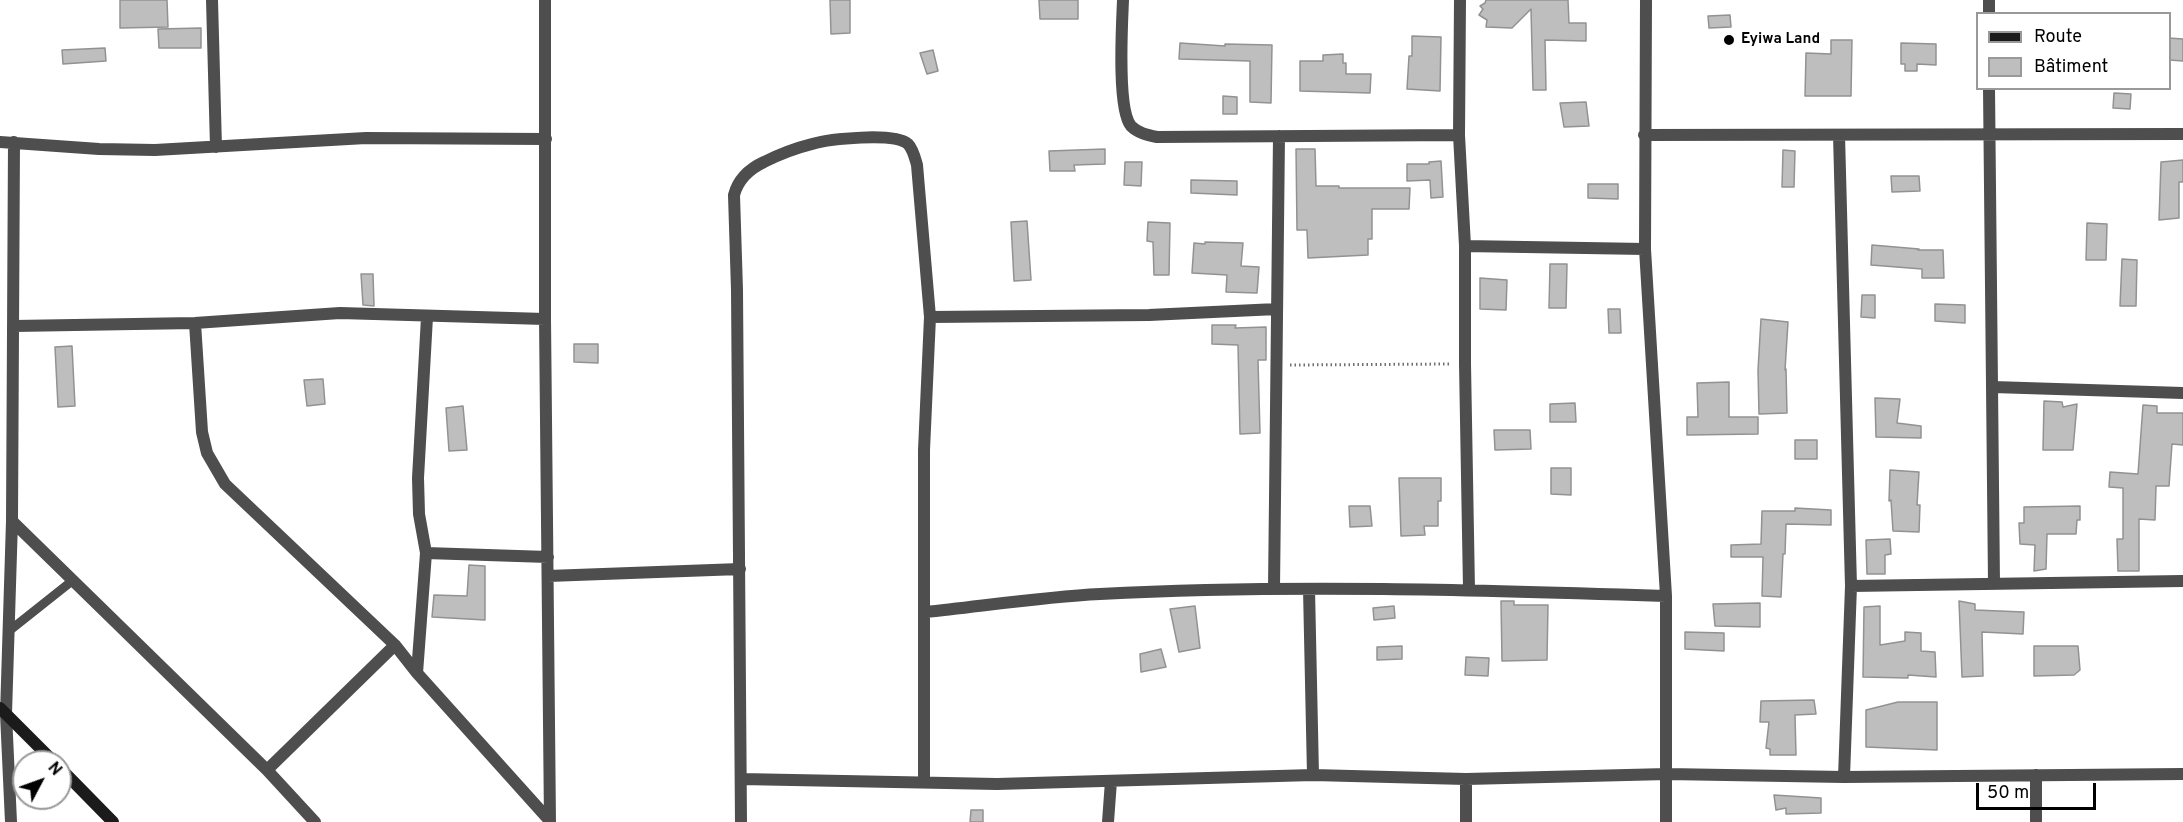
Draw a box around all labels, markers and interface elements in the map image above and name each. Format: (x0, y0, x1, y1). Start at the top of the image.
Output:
legend (1976, 12, 2171, 90)
text: Route (2034, 26, 2082, 49)
place label: Eyiwa Land (1741, 31, 1820, 49)
marker: Eyiwa Land (1722, 33, 1736, 47)
text: Bâtiment (2034, 56, 2108, 79)
north arrow (12, 750, 72, 810)
text: N (43, 759, 65, 780)
scale bar (1979, 771, 2099, 809)
text: 50 m (1987, 782, 2029, 805)

